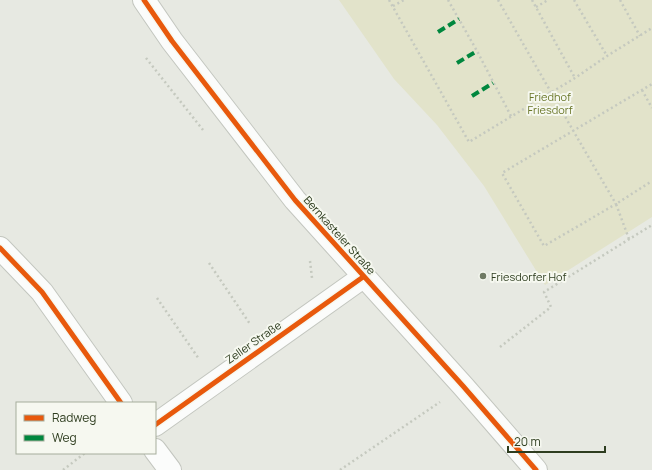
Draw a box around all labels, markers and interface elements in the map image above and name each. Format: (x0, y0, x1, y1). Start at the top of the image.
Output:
park label: Friedhof Friesdorf (527, 89, 573, 117)
street label: Bernkasteler Straße (301, 193, 380, 278)
place label: Friesdorfer Hof (491, 269, 567, 284)
marker: Friesdorfer Hof (478, 271, 488, 281)
street label: Zeller Straße (222, 317, 284, 367)
legend (16, 402, 156, 454)
text: Radweg (52, 409, 96, 426)
scale bar (508, 428, 605, 454)
text: Weg (52, 429, 77, 446)
text: 20 m (514, 433, 541, 450)

